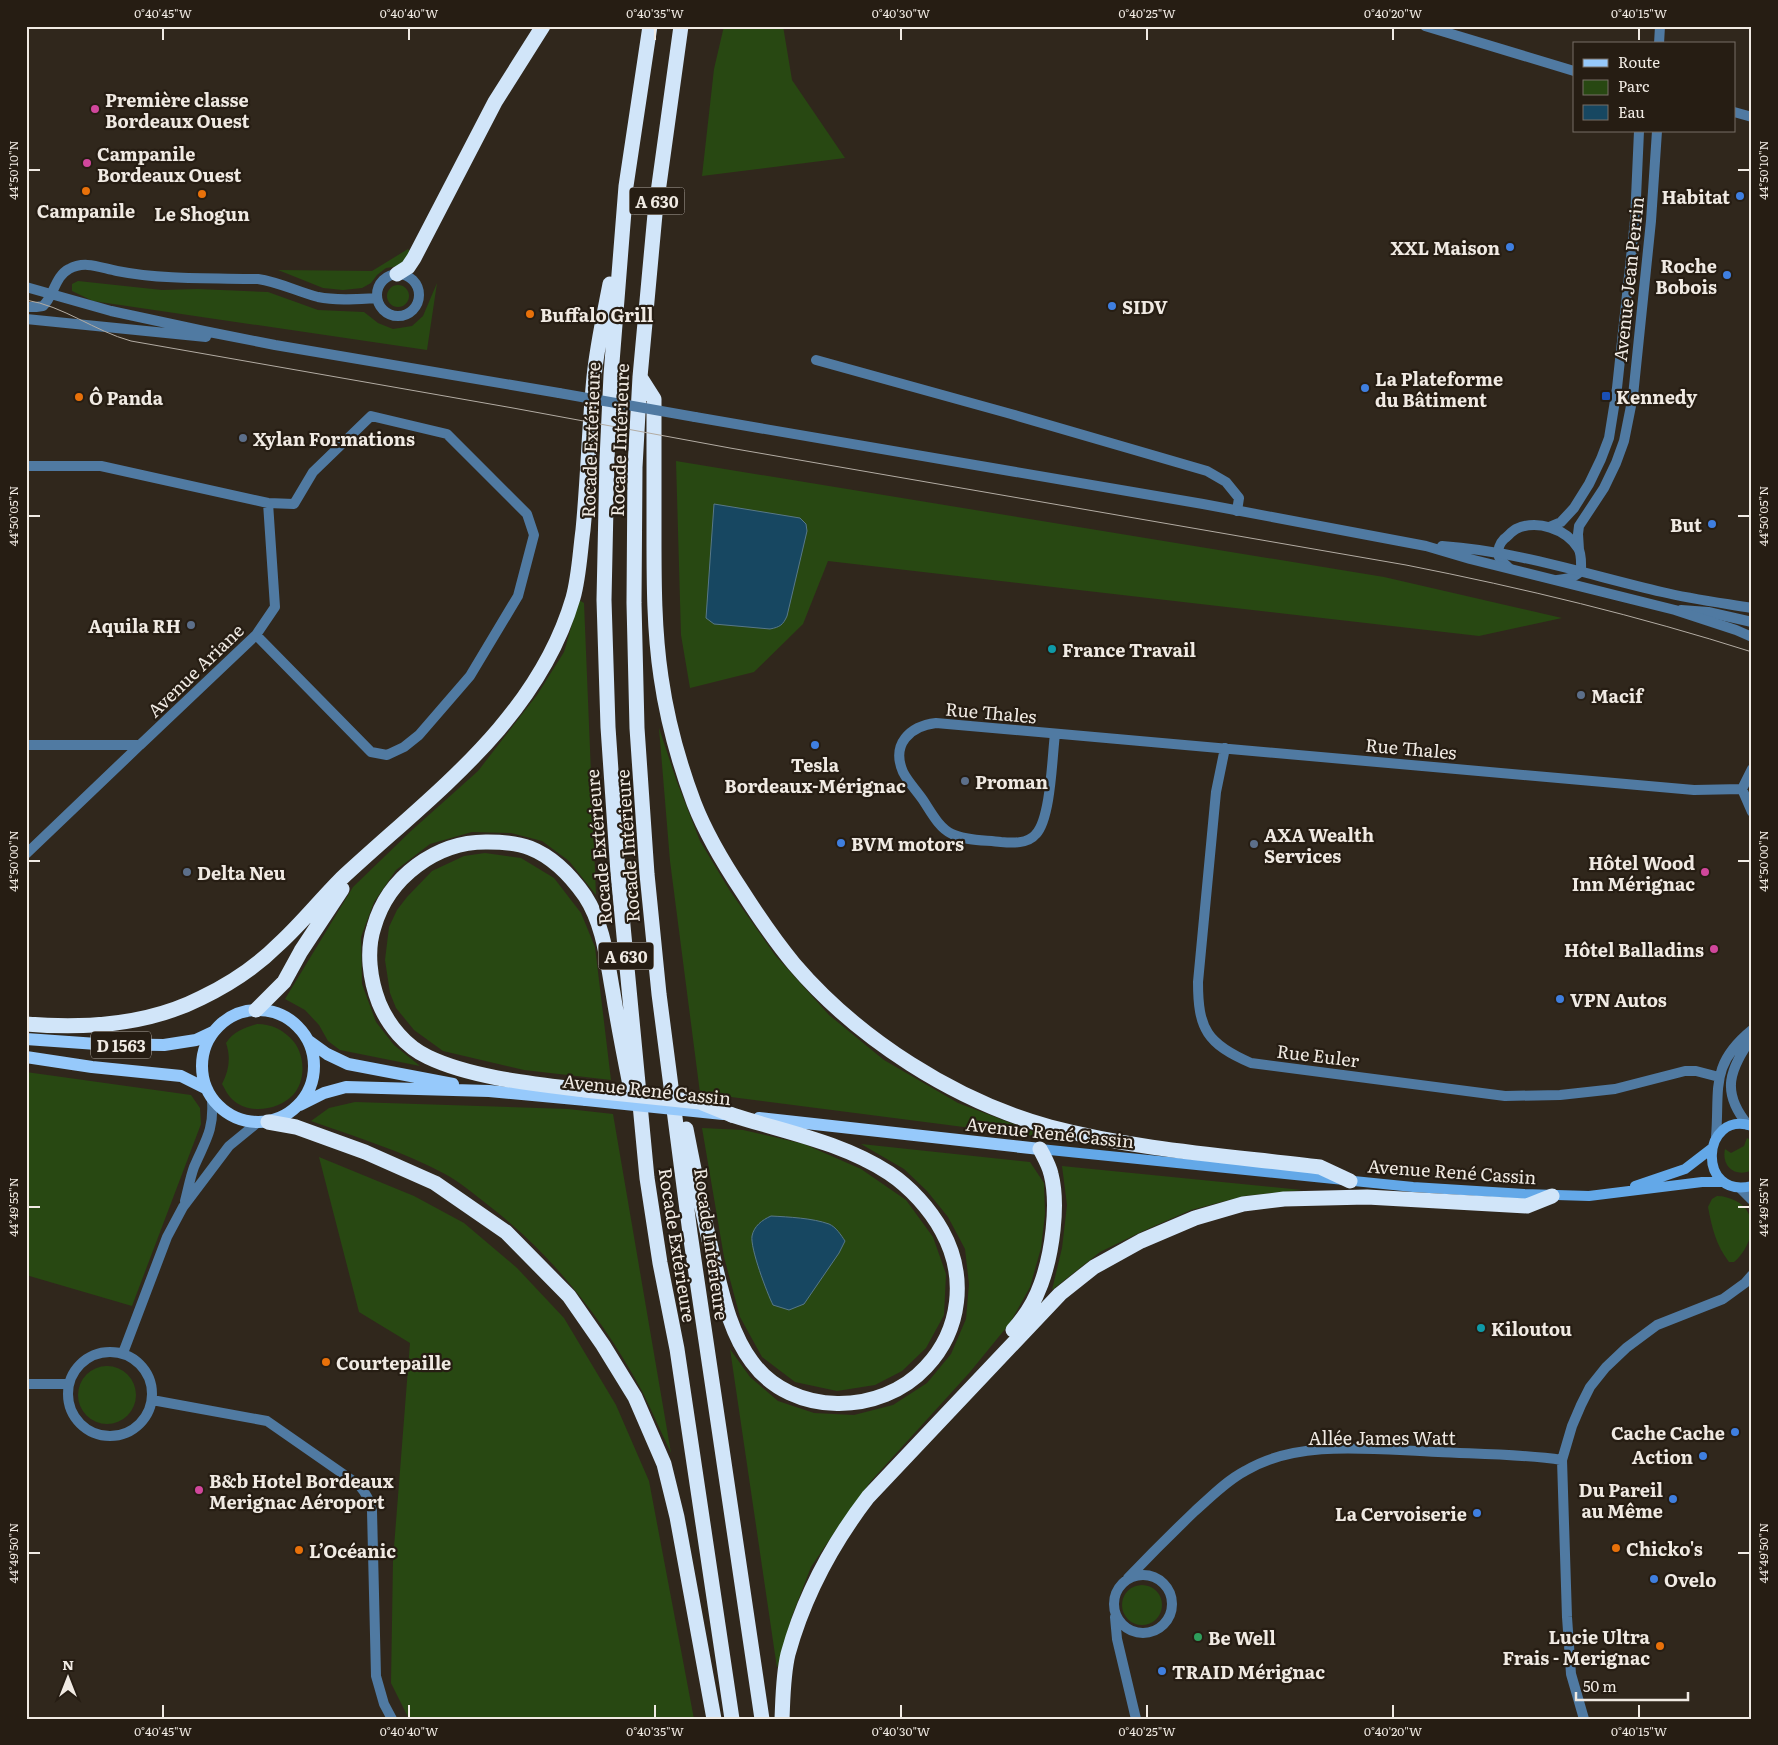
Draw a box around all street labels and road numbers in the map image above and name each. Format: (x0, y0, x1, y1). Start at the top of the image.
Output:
road number: A 630 (630, 188, 684, 215)
street label: Avenue Jean Perrin (1606, 195, 1650, 363)
street label: Rocade Extérieure (574, 362, 606, 518)
street label: Rocade Intérieure (603, 363, 635, 517)
street label: Avenue Ariane (141, 617, 249, 723)
street label: Rue Thales (944, 695, 1038, 729)
street label: Rue Thales (1364, 731, 1458, 765)
street label: Rocade Extérieure (578, 768, 618, 926)
street label: Rocade Intérieure (608, 769, 646, 923)
road number: A 630 (598, 942, 654, 969)
road number: D 1563 (91, 1032, 151, 1058)
street label: Rue Euler (1275, 1037, 1361, 1074)
street label: Avenue René Cassin (561, 1067, 733, 1111)
street label: Avenue René Cassin (964, 1110, 1136, 1154)
street label: Avenue René Cassin (1367, 1152, 1537, 1190)
street label: Rocade Extérieure (652, 1166, 704, 1324)
street label: Rocade Intérieure (688, 1166, 736, 1322)
street label: Allée James Watt (1308, 1424, 1456, 1451)

